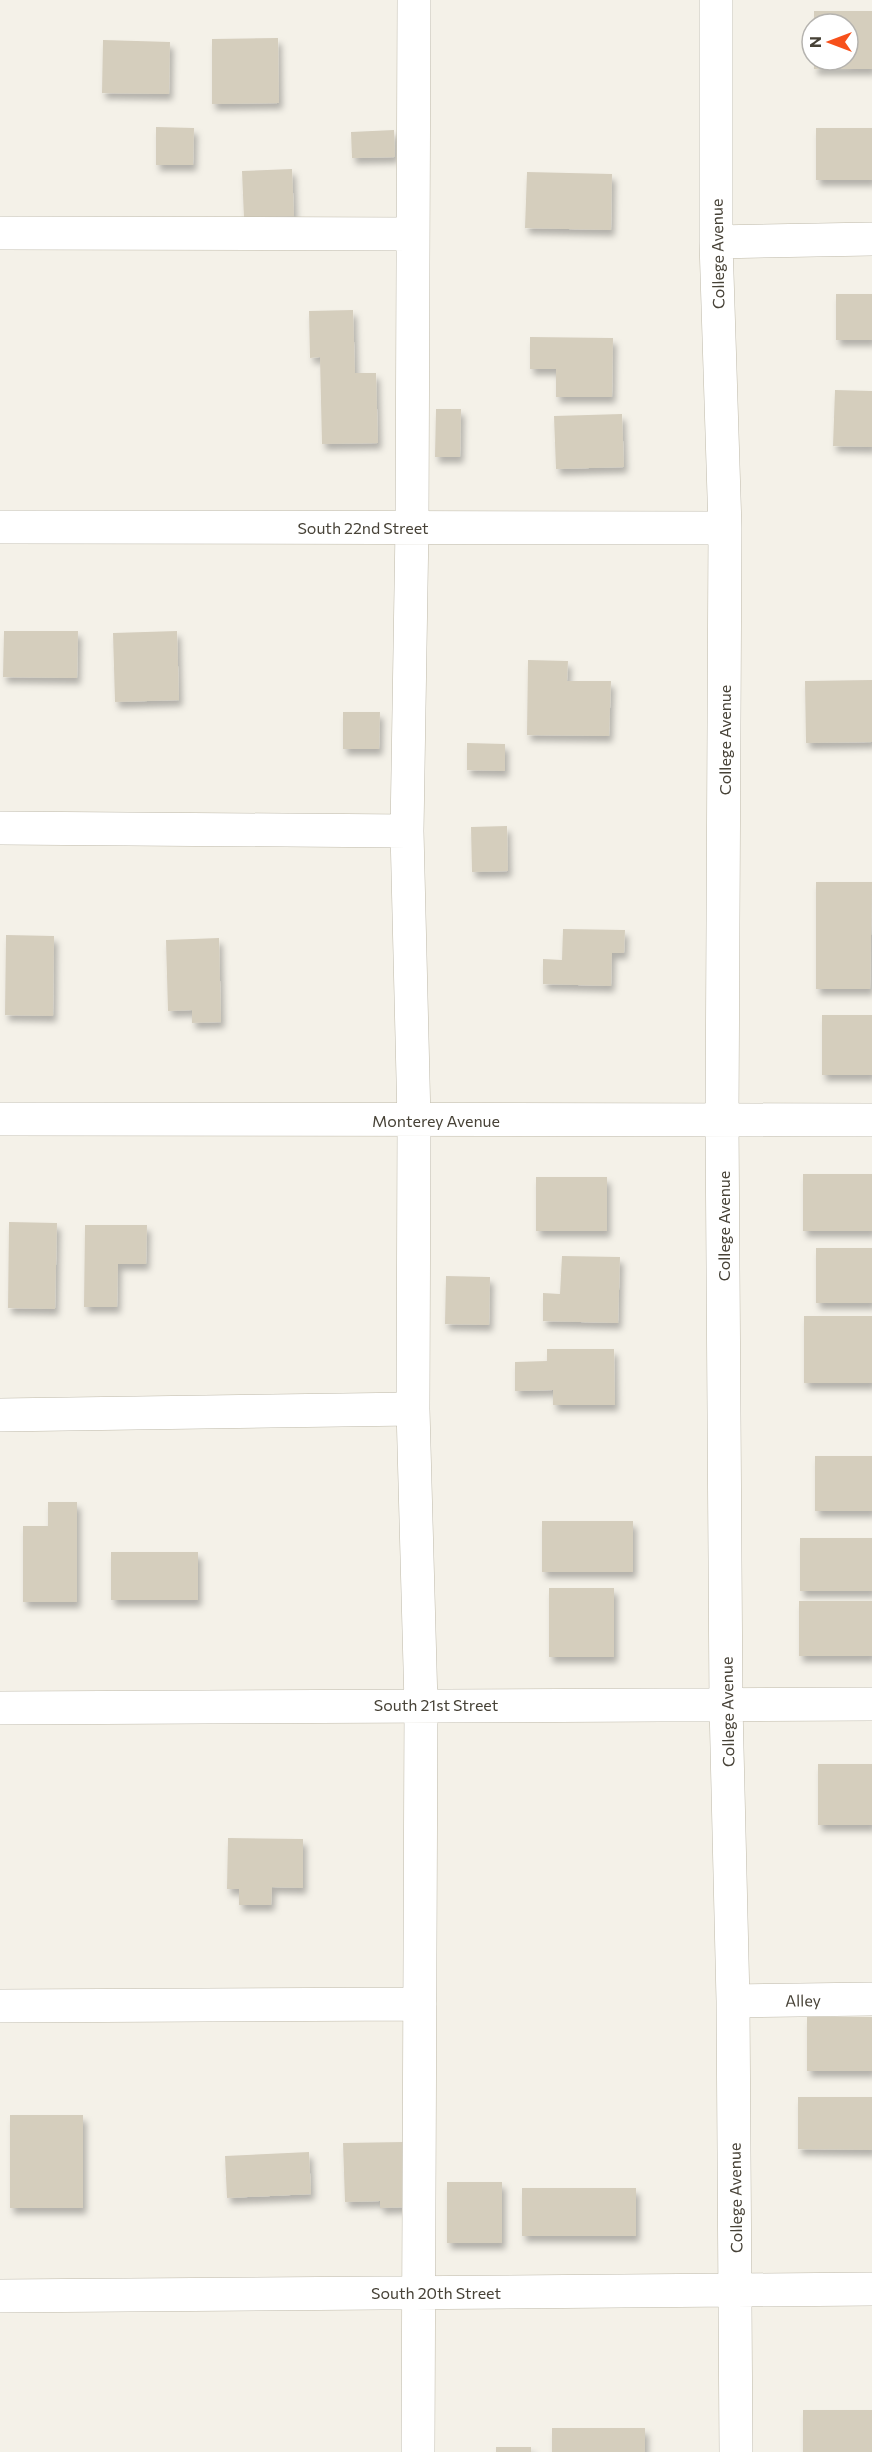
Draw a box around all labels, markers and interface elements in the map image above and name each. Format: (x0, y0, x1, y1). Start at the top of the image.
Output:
north arrow (800, 12, 860, 72)
text: N (805, 36, 824, 48)
street label: College Avenue (707, 199, 727, 309)
street label: South 22nd Street (297, 518, 429, 537)
street label: College Avenue (715, 685, 734, 795)
street label: Monterey Avenue (372, 1111, 500, 1130)
street label: College Avenue (714, 1171, 733, 1281)
street label: College Avenue (717, 1657, 737, 1767)
street label: South 21st Street (374, 1695, 499, 1714)
street label: Alley (785, 1990, 821, 2010)
street label: College Avenue (725, 2143, 745, 2253)
street label: South 20th Street (371, 2283, 501, 2302)

